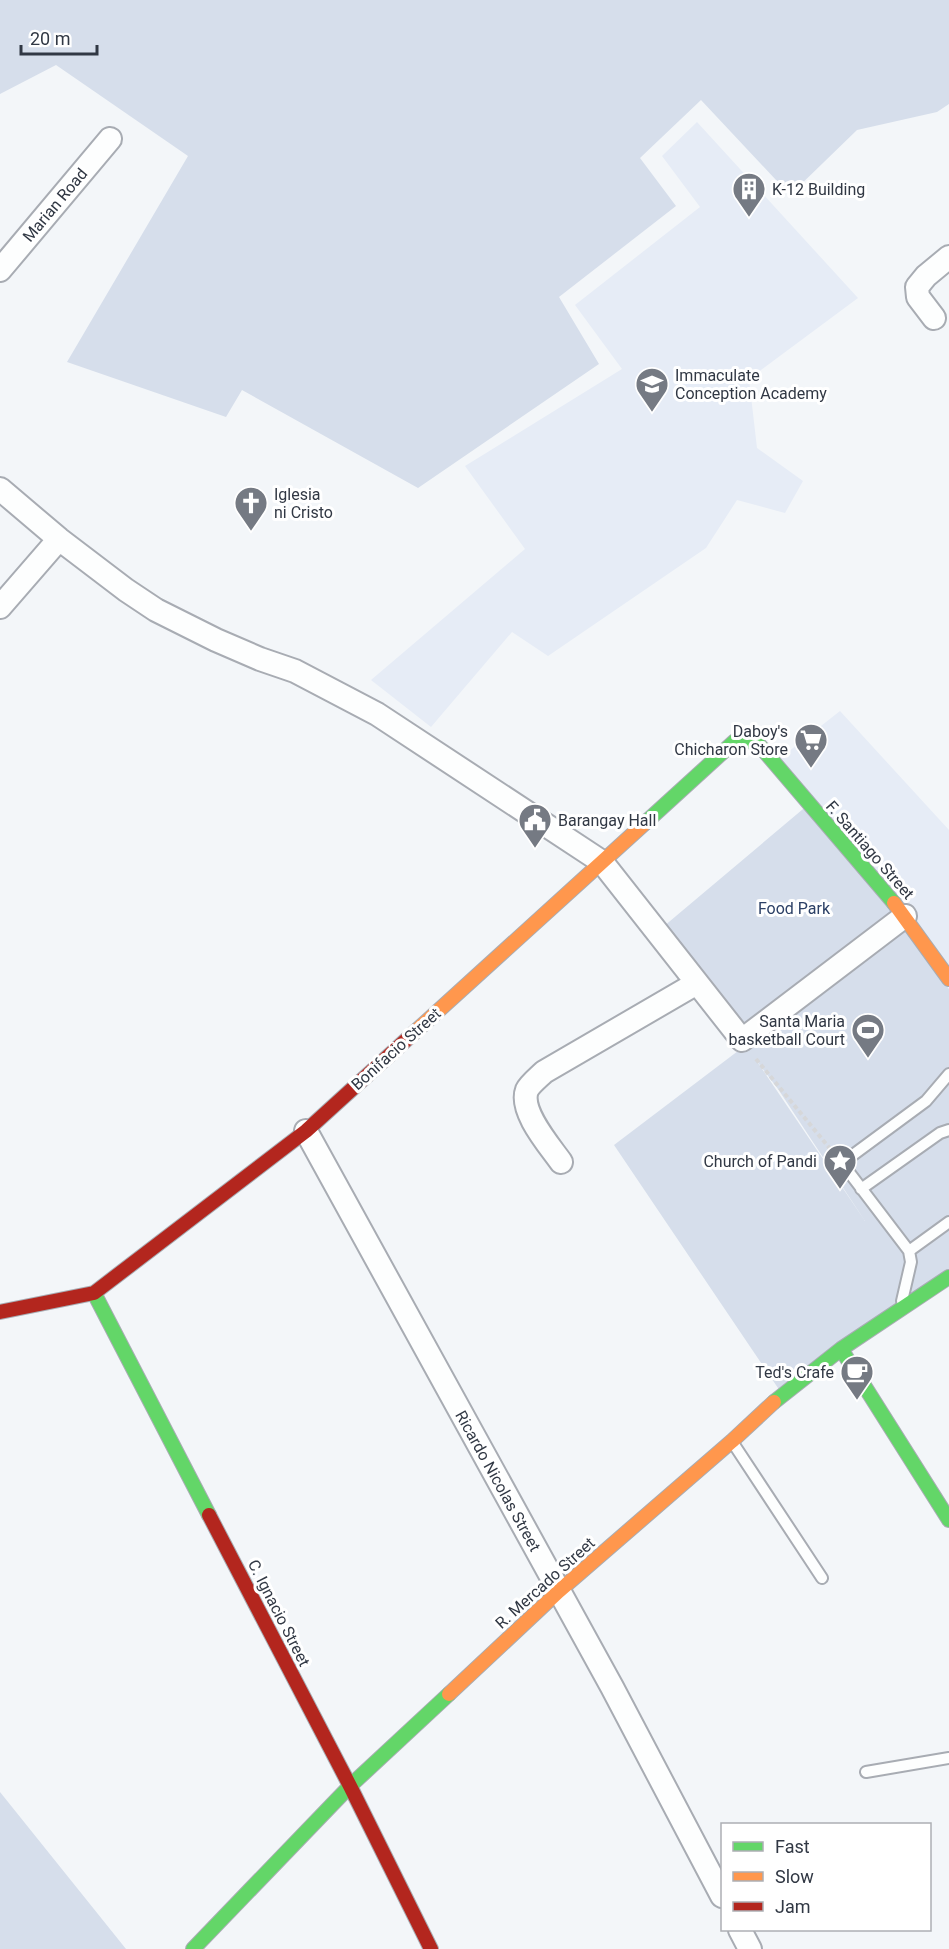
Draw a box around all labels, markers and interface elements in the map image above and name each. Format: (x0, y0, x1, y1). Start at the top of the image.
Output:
scale bar (21, 18, 98, 56)
text: 20 m (30, 28, 70, 49)
street label: Marian Road (19, 164, 91, 246)
building icon: K-12 Building (731, 171, 767, 218)
place label: K-12 Building (772, 180, 865, 199)
school or university icon: Immaculate Conception Academy (634, 366, 670, 413)
place label: Immaculate Conception Academy (675, 366, 827, 403)
church icon: Iglesia ni Cristo (233, 485, 269, 532)
place label: Iglesia ni Cristo (274, 485, 333, 522)
place label: Daboy's Chicharon Store (674, 722, 788, 759)
supermarket icon: Daboy's Chicharon Store (793, 722, 829, 769)
street label: F. Santiago Street (822, 797, 918, 903)
public building icon: Barangay Hall (517, 802, 553, 849)
place label: Barangay Hall (558, 811, 656, 830)
park label: Food Park (758, 899, 831, 918)
street label: Bonifacio Street (347, 1004, 445, 1094)
place label: Santa Maria basketball Court (729, 1012, 845, 1049)
sports icon: Santa Maria basketball Court (850, 1012, 886, 1059)
place icon: Church of Pandi (822, 1143, 858, 1190)
place label: Church of Pandi (703, 1152, 817, 1171)
cafe icon: Ted's Crafe (839, 1354, 875, 1401)
place label: Ted's Crafe (755, 1363, 834, 1382)
street label: Ricardo Nicolas Street (451, 1407, 545, 1555)
street label: R. Mercado Street (491, 1533, 599, 1633)
street label: C. Ignacio Street (244, 1557, 314, 1669)
legend (721, 1823, 931, 1931)
text: Fast (775, 1836, 810, 1857)
text: Slow (775, 1866, 814, 1887)
text: Jam (775, 1896, 811, 1917)

